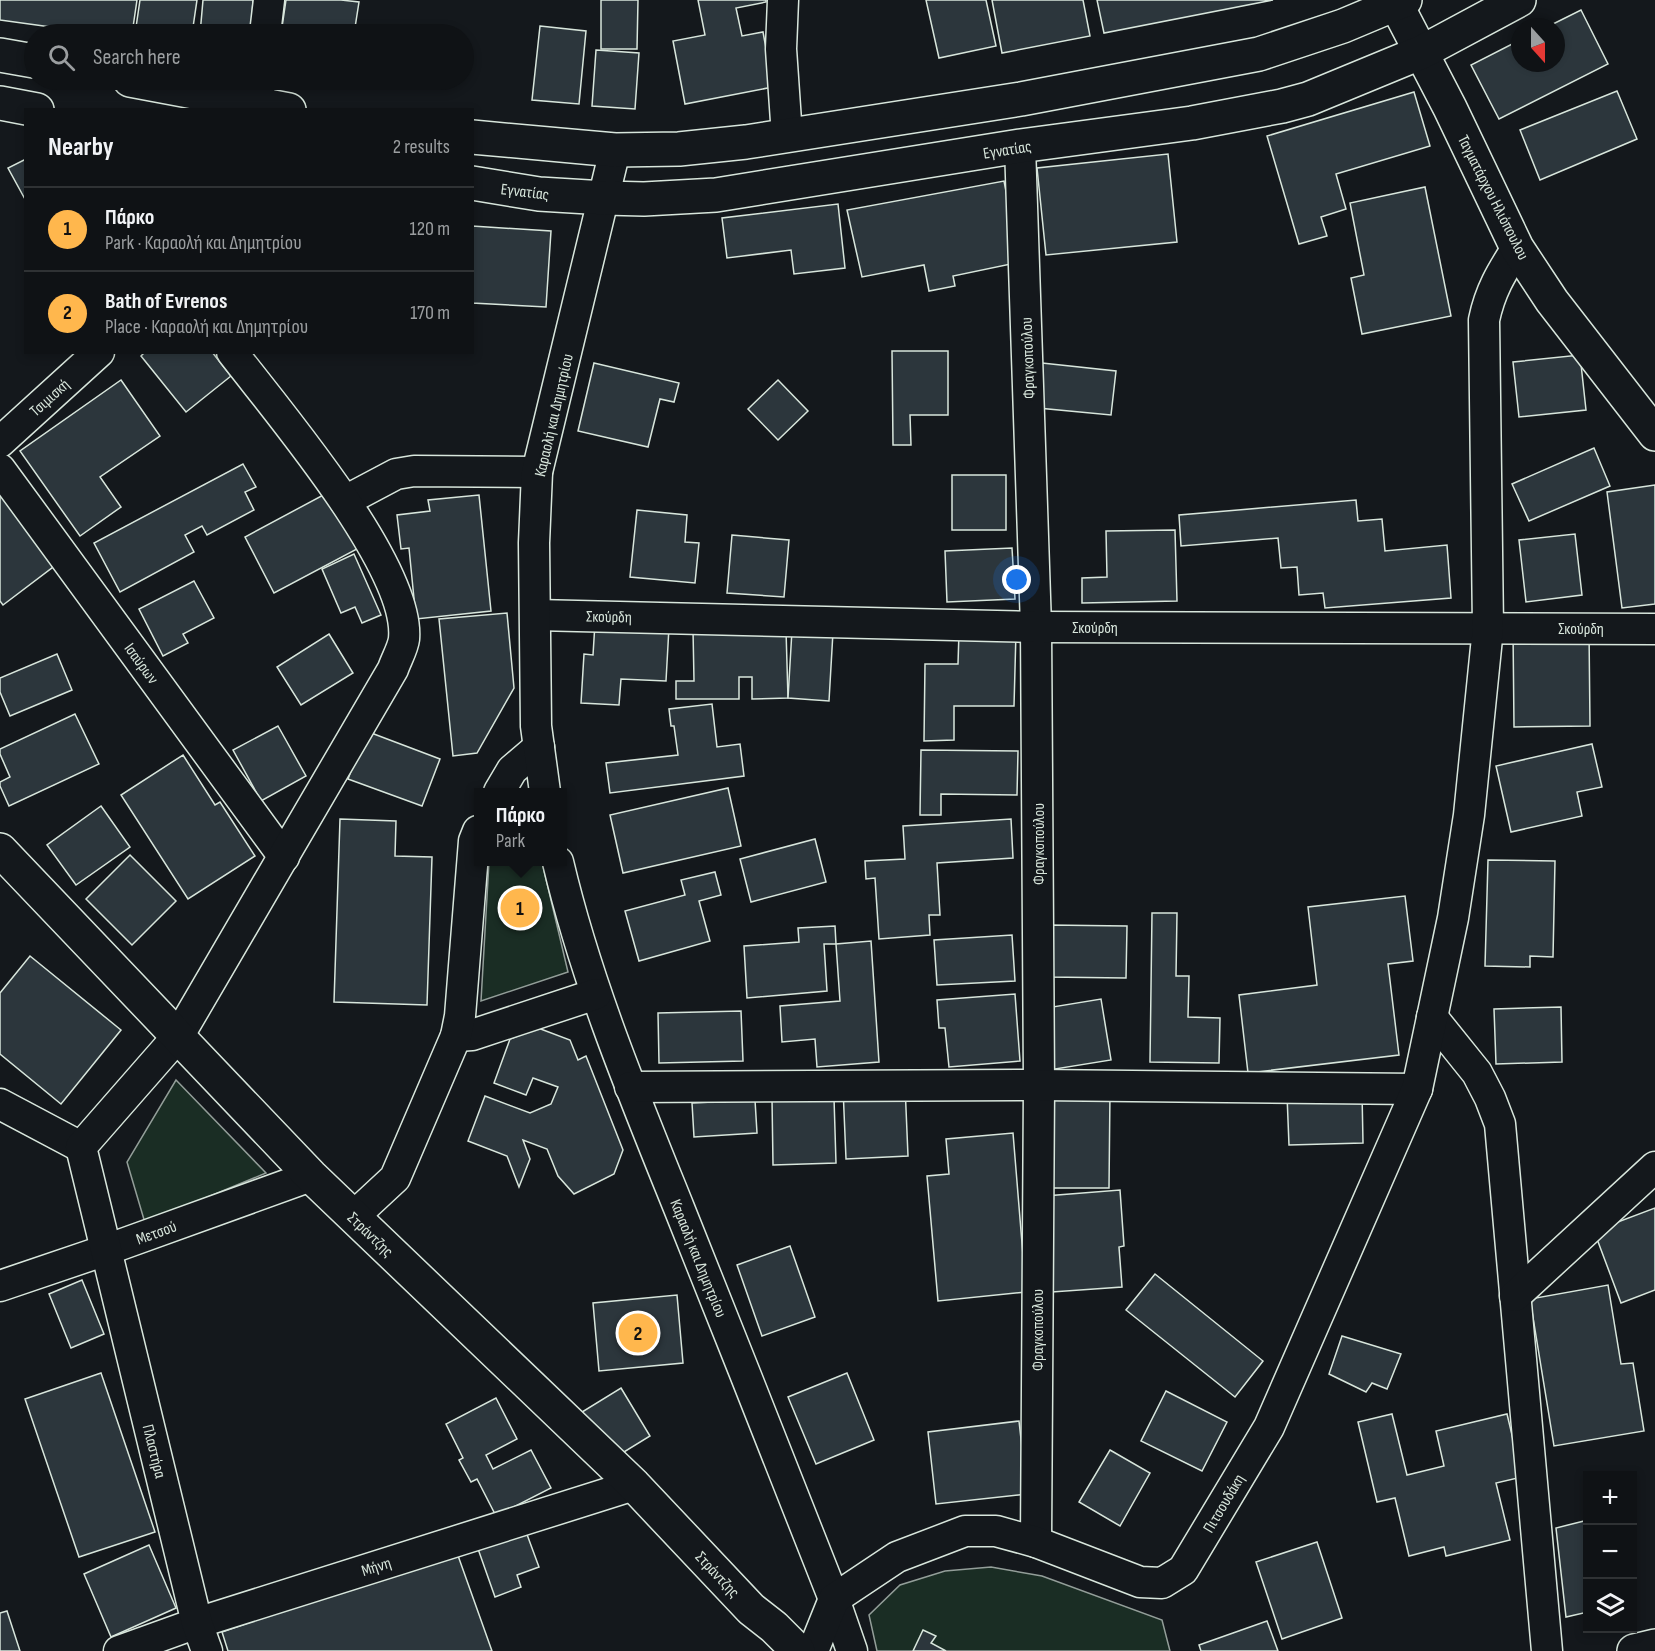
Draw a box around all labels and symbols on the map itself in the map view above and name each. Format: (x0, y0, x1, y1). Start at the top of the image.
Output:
north arrow (1511, 18, 1565, 72)
street label: Ταγματάρχου Ηλιόπουλου (1453, 132, 1532, 263)
street label: Εγνατίας (982, 137, 1033, 164)
street label: Εγνατίας (500, 180, 550, 205)
street label: Φραγκοπούλου (1018, 317, 1039, 399)
street label: Καραολή και Δημητρίου (531, 352, 578, 479)
street label: Τσιμισκή (26, 375, 74, 421)
your location (1002, 565, 1031, 594)
street label: Σκούρδη (586, 608, 632, 627)
street label: Σκούρδη (1072, 619, 1118, 638)
street label: Σκούρδη (1558, 620, 1604, 639)
street label: Ισαύρων (120, 640, 162, 688)
street label: Φραγκοπούλου (1030, 803, 1049, 885)
pin: 1 (500, 886, 540, 930)
street label: Καραολή και Δημητρίου (665, 1197, 730, 1320)
street label: Στράντζης (343, 1209, 397, 1261)
street label: Μετσού (134, 1217, 179, 1249)
street label: Φραγκοπούλου (1029, 1289, 1048, 1371)
pin: 2 (618, 1310, 658, 1356)
street label: Πλαστήρα (138, 1423, 169, 1480)
street label: Πιτσουδάκη (1199, 1471, 1249, 1536)
street label: Στράντζης (691, 1548, 743, 1602)
street label: Μήνη (359, 1554, 394, 1581)

